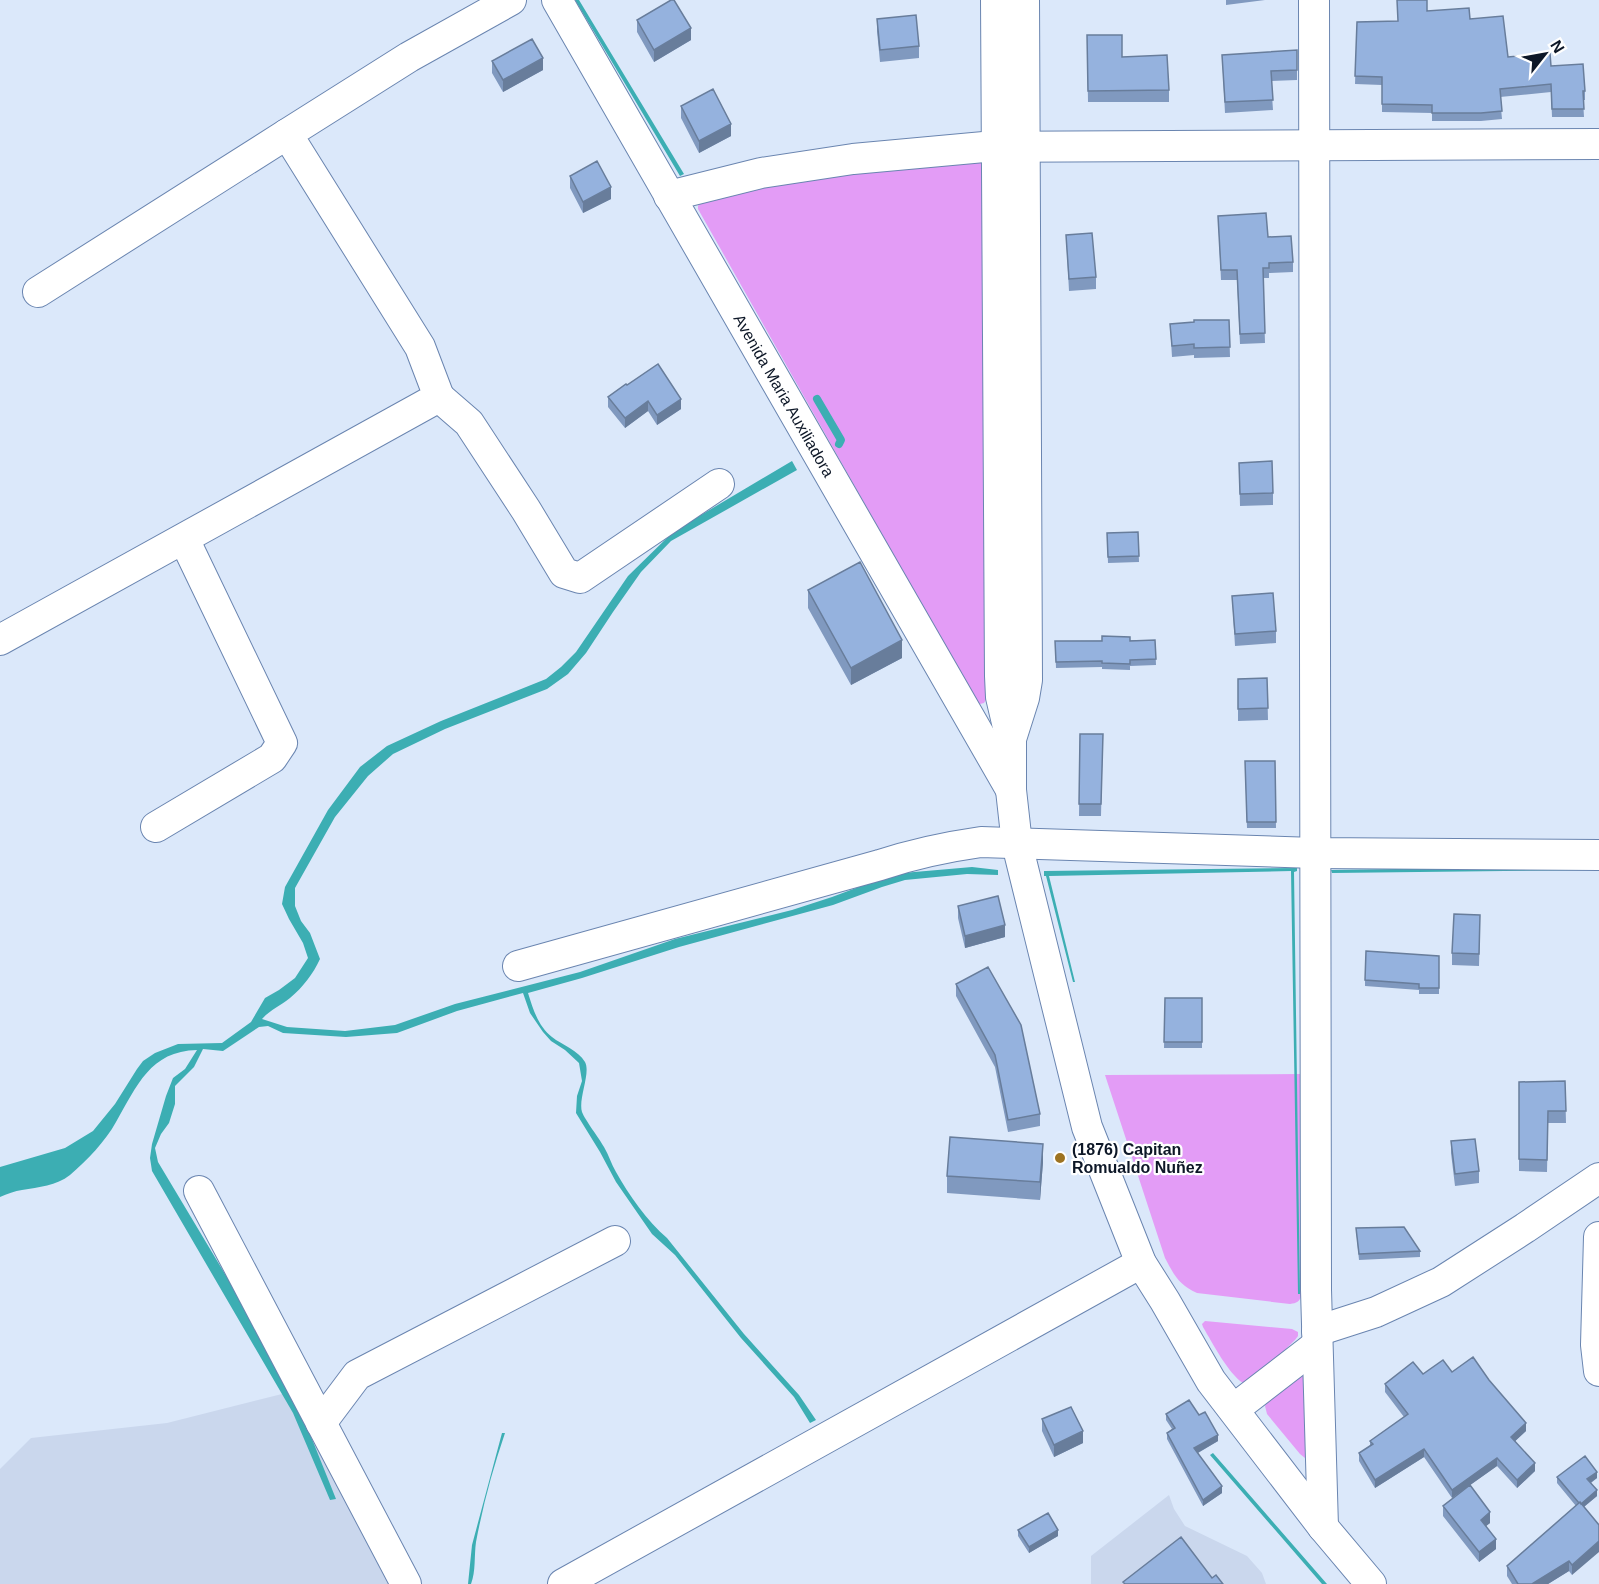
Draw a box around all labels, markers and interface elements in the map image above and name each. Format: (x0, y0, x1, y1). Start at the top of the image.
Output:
north arrow (1515, 24, 1575, 84)
text: N (1547, 37, 1568, 56)
street label: Avenida Maria Auxiliadora (730, 311, 837, 480)
place label: (1876) Capitan Romualdo Nuñez (1072, 1141, 1203, 1176)
marker: (1876) Capitan Romualdo Nuñez (1053, 1151, 1067, 1165)

